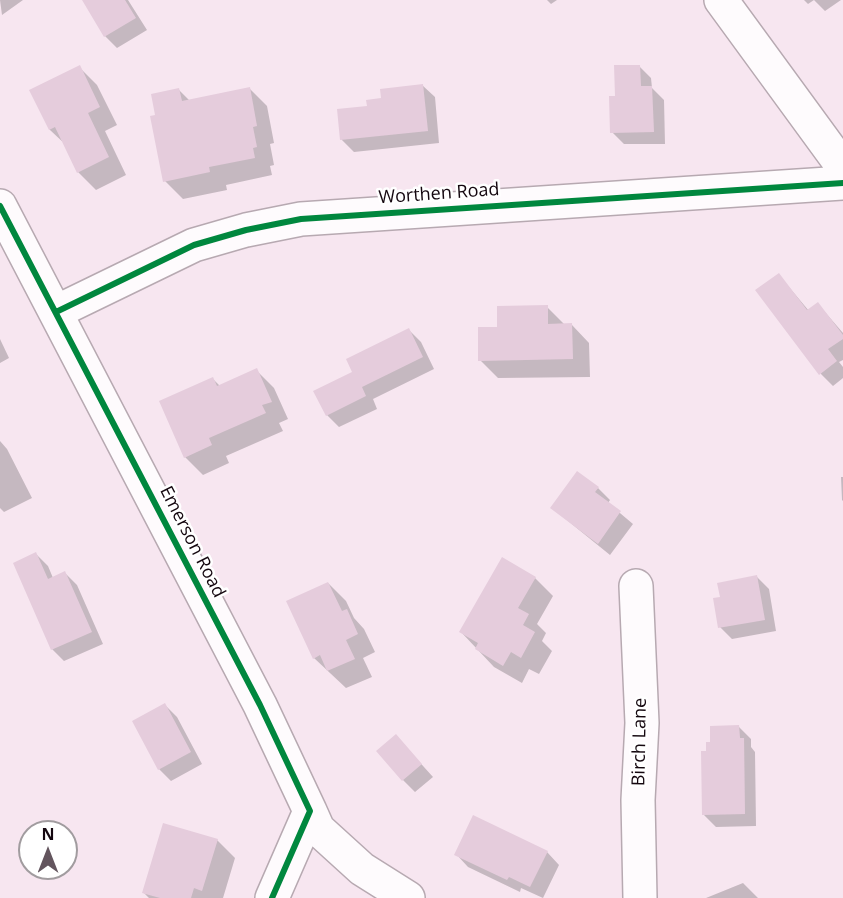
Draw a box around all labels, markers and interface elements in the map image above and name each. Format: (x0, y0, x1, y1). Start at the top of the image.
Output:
street label: Worthen Road (378, 179, 500, 209)
street label: Emerson Road (155, 483, 229, 601)
street label: Birch Lane (628, 698, 652, 786)
north arrow (18, 820, 78, 880)
text: N (41, 823, 55, 845)

